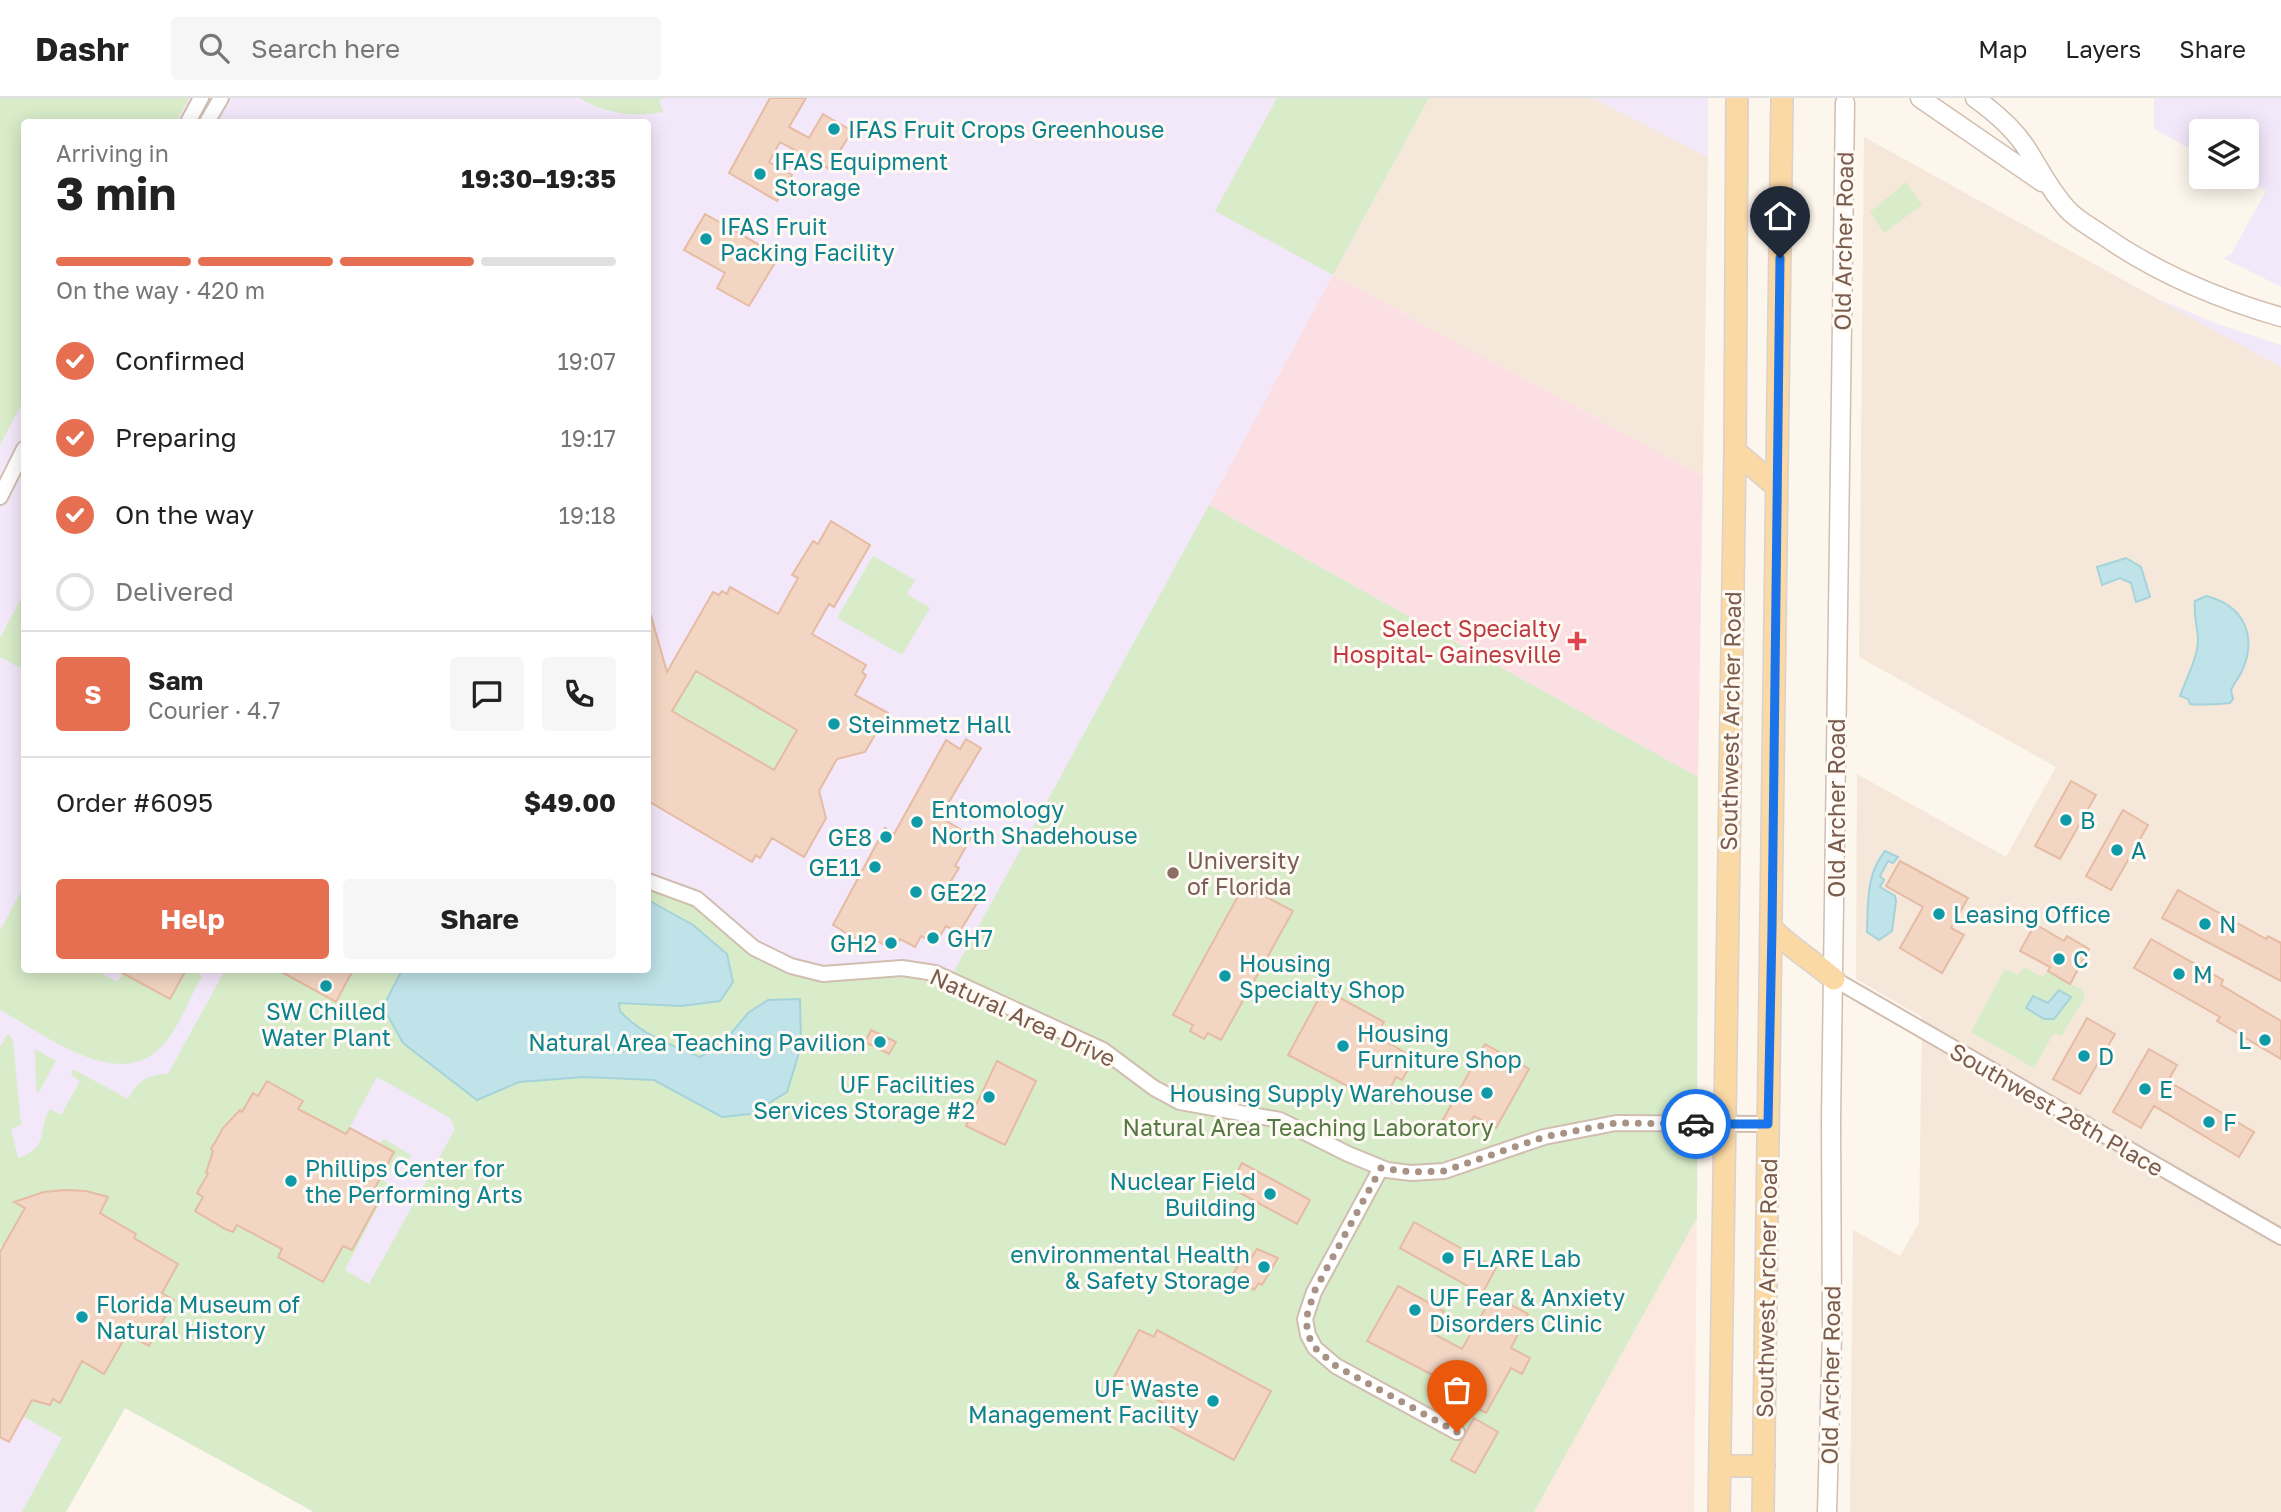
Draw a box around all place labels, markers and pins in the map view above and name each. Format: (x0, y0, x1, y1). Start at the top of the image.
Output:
place label: IFAS Fruit Crops Greenhouse (848, 115, 1164, 143)
marker: IFAS Fruit Crops Greenhouse (826, 121, 842, 137)
place label: IFAS Equipment Storage (774, 147, 948, 201)
marker: IFAS Equipment Storage (752, 166, 768, 182)
pin (1750, 186, 1810, 258)
place label: IFAS Fruit Packing Facility (720, 212, 895, 266)
marker: IFAS Fruit Packing Facility (698, 231, 714, 247)
place label: Select Specialty Hospital- Gainesville (1332, 614, 1561, 668)
marker: Select Specialty Hospital- Gainesville (1567, 631, 1587, 651)
place label: Steinmetz Hall (848, 710, 1011, 738)
marker: Steinmetz Hall (826, 716, 842, 732)
place label: Entomology North Shadehouse (931, 795, 1138, 849)
place label: B (2080, 806, 2095, 834)
marker: B (2058, 812, 2074, 828)
marker: Entomology North Shadehouse (909, 814, 925, 830)
place label: GE8 (828, 823, 872, 851)
marker: GE8 (878, 829, 894, 845)
place label: A (2131, 836, 2146, 864)
marker: A (2109, 842, 2125, 858)
place label: University of Florida (1187, 846, 1300, 900)
place label: GE11 (808, 853, 861, 881)
marker: GE11 (867, 859, 883, 875)
marker: University of Florida (1165, 865, 1181, 881)
place label: GE22 (930, 878, 987, 906)
marker: GE22 (908, 884, 924, 900)
place label: Leasing Office (1953, 900, 2111, 928)
marker: Leasing Office (1931, 906, 1947, 922)
place label: N (2219, 910, 2236, 938)
marker: N (2197, 916, 2213, 932)
place label: GH7 (947, 924, 993, 952)
place label: GH2 (830, 929, 877, 957)
marker: GH7 (925, 930, 941, 946)
marker: GH2 (883, 935, 899, 951)
place label: C (2073, 945, 2089, 973)
place label: Housing Specialty Shop (1239, 949, 1405, 1003)
marker: C (2051, 951, 2067, 967)
place label: M (2193, 960, 2213, 988)
marker: M (2171, 966, 2187, 982)
marker: Housing Specialty Shop (1217, 968, 1233, 984)
marker: SW Chilled Water Plant (318, 978, 334, 994)
place label: SW Chilled Water Plant (261, 997, 391, 1051)
place label: Housing Furniture Shop (1357, 1019, 1522, 1073)
place label: L (2238, 1026, 2251, 1054)
place label: Natural Area Teaching Pavilion (528, 1028, 866, 1056)
marker: L (2257, 1032, 2273, 1048)
marker: Natural Area Teaching Pavilion (872, 1034, 888, 1050)
marker: Housing Furniture Shop (1335, 1038, 1351, 1054)
place label: D (2098, 1042, 2114, 1070)
marker: D (2076, 1048, 2092, 1064)
place label: UF Facilities Services Storage #2 (753, 1070, 975, 1124)
place label: E (2159, 1075, 2173, 1103)
place label: Housing Supply Warehouse (1169, 1079, 1473, 1107)
marker: E (2137, 1081, 2153, 1097)
marker: Housing Supply Warehouse (1479, 1085, 1495, 1101)
marker: UF Facilities Services Storage #2 (981, 1089, 997, 1105)
place label: F (2223, 1108, 2237, 1136)
marker: F (2201, 1114, 2217, 1130)
place label: Phillips Center for the Performing Arts (305, 1154, 523, 1208)
place label: Nuclear Field Building (1109, 1167, 1256, 1221)
marker: Phillips Center for the Performing Arts (283, 1173, 299, 1189)
marker: Nuclear Field Building (1262, 1186, 1278, 1202)
place label: environmental Health & Safety Storage (1010, 1240, 1250, 1294)
place label: FLARE Lab (1462, 1244, 1581, 1272)
marker: FLARE Lab (1440, 1250, 1456, 1266)
marker: environmental Health & Safety Storage (1256, 1259, 1272, 1275)
place label: UF Fear & Anxiety Disorders Clinic (1429, 1283, 1625, 1337)
place label: Florida Museum of Natural History (96, 1290, 300, 1344)
marker: UF Fear & Anxiety Disorders Clinic (1407, 1302, 1423, 1318)
marker: Florida Museum of Natural History (74, 1309, 90, 1325)
pin (1427, 1360, 1487, 1432)
place label: UF Waste Management Facility (968, 1374, 1199, 1428)
marker: UF Waste Management Facility (1205, 1393, 1221, 1409)

